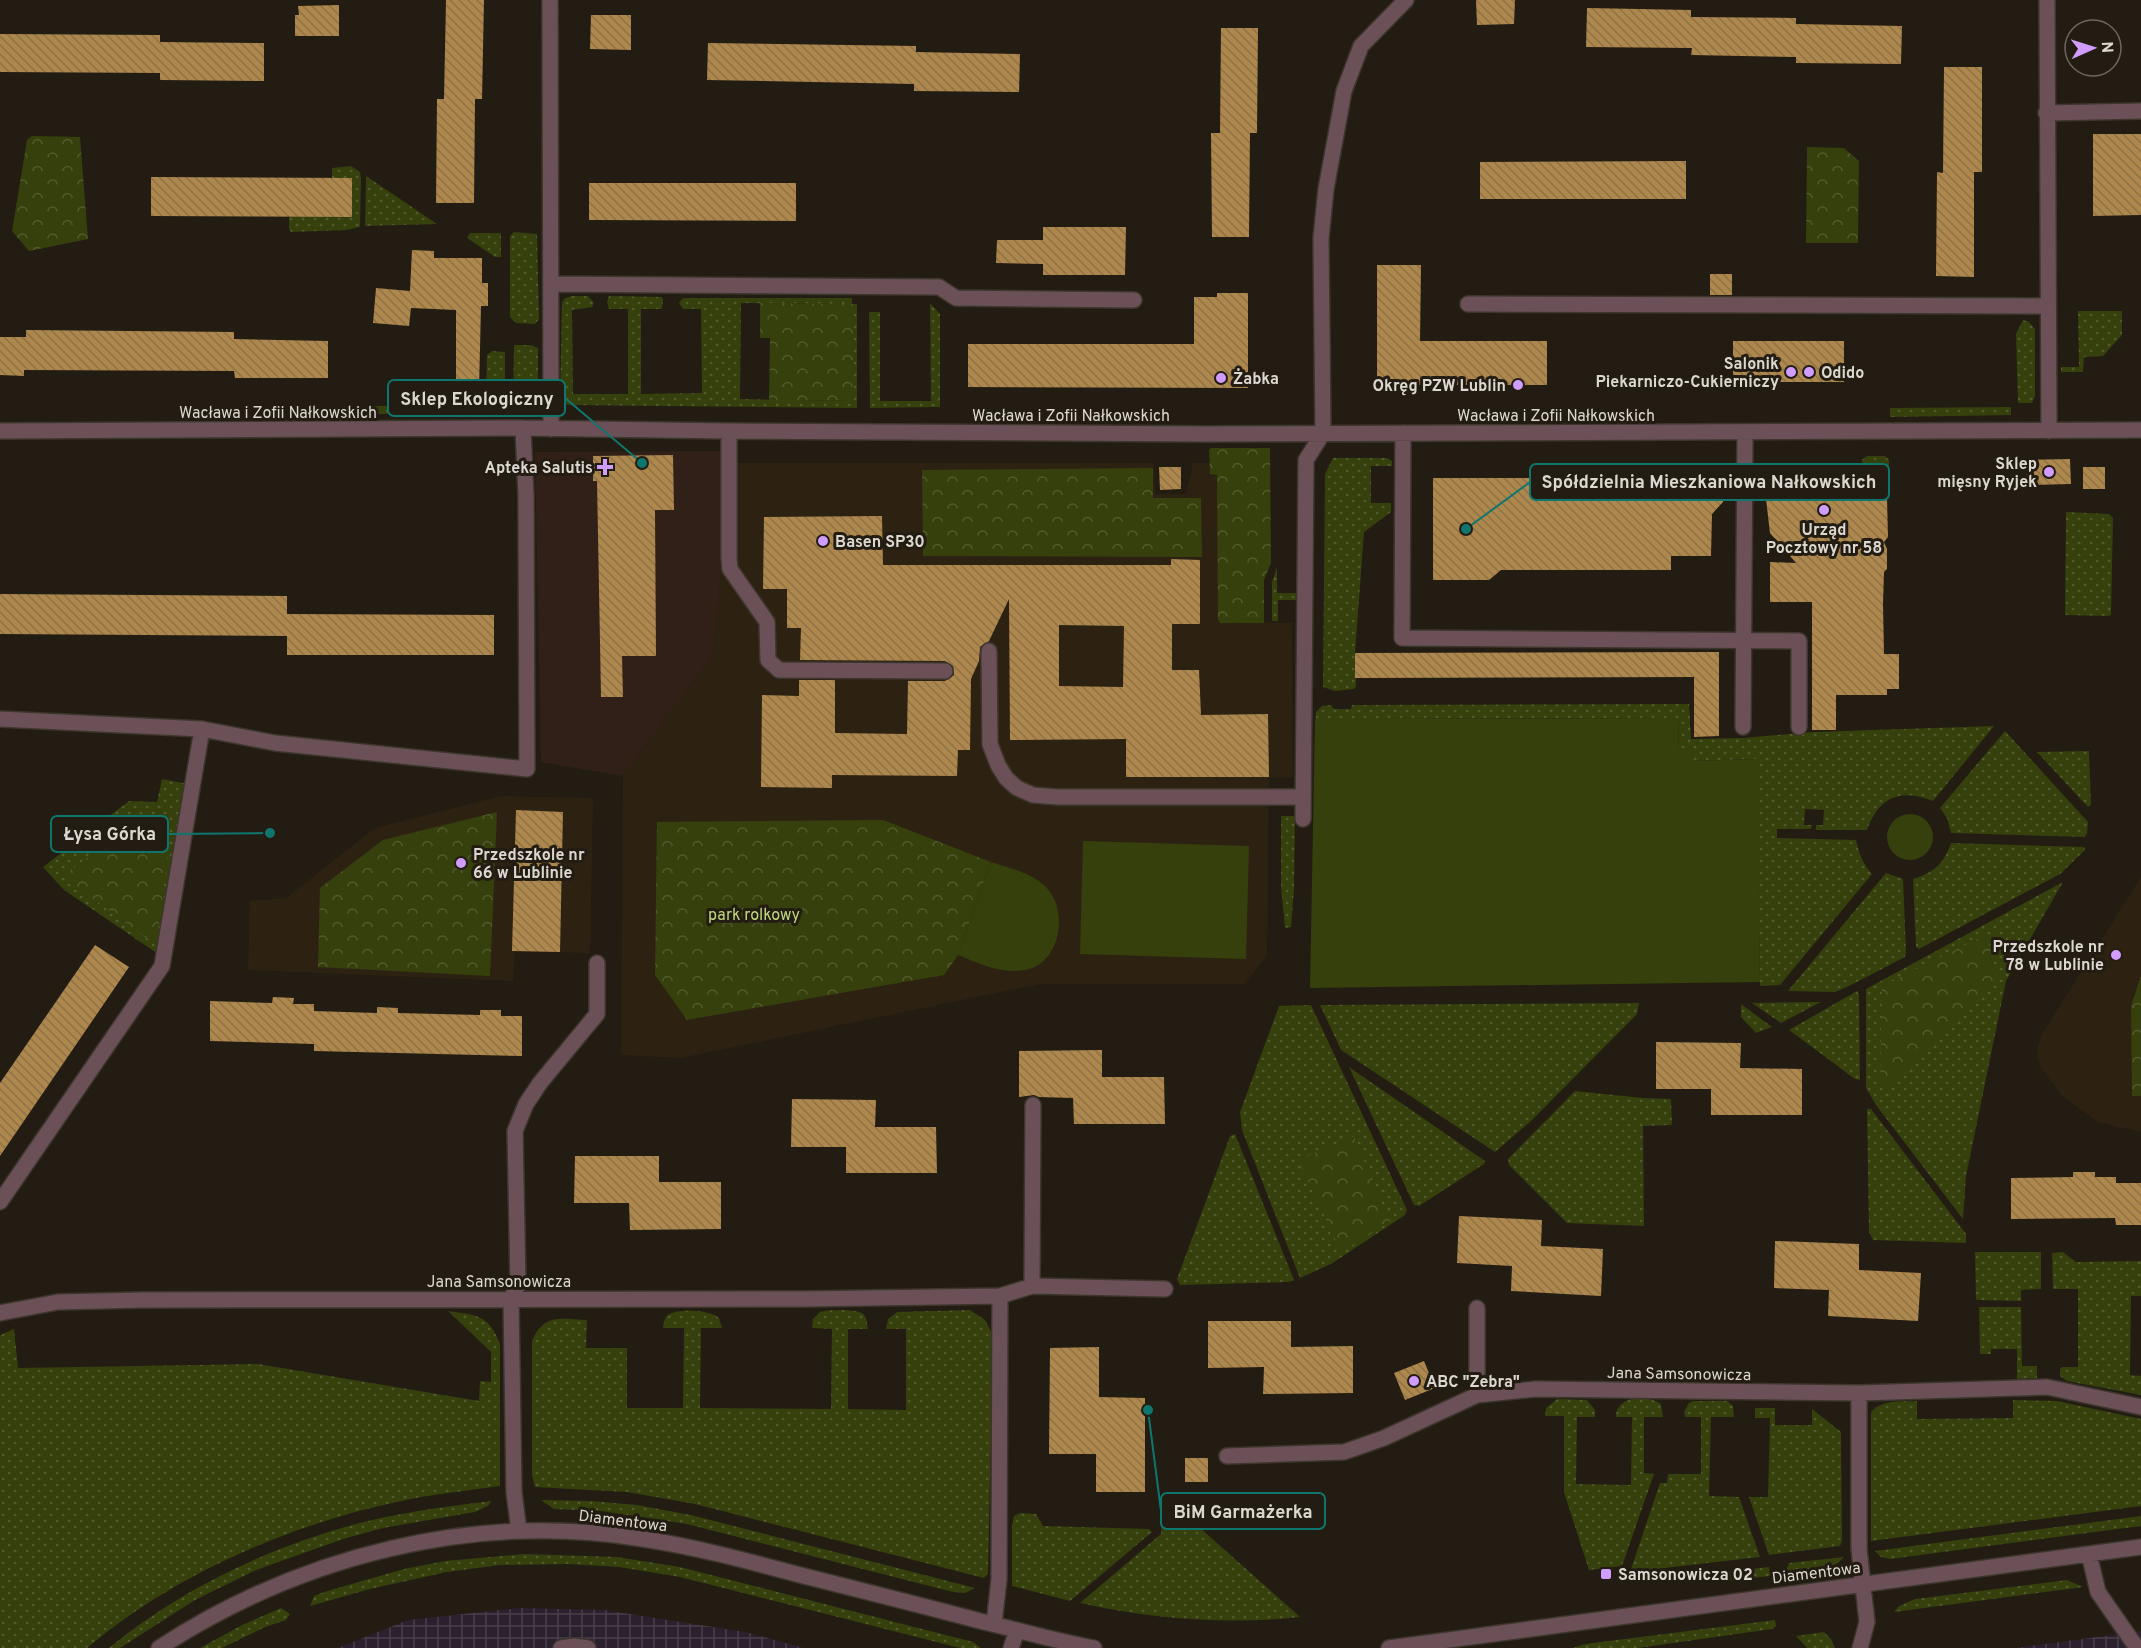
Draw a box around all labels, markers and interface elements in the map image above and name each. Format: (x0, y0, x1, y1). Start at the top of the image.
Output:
north arrow (2063, 18, 2123, 78)
text: N (2096, 41, 2116, 54)
place label: Salonik Piekarniczo-Cukierniczy (1596, 355, 1779, 393)
place label: Odido (1821, 364, 1864, 384)
marker: Salonik Piekarniczo-Cukierniczy (1784, 365, 1798, 379)
marker: Odido (1802, 365, 1816, 379)
place label: Żabka (1233, 368, 1279, 390)
marker: Żabka (1214, 371, 1228, 385)
place label: Okręg PZW Lublin (1372, 377, 1506, 397)
marker: Okręg PZW Lublin (1511, 378, 1525, 392)
callout: Sklep Ekologiczny (388, 380, 565, 416)
text: Sklep Ekologiczny (400, 389, 554, 412)
street label: Wacława i Zofii Nałkowskich (179, 404, 377, 424)
street label: Wacława i Zofii Nałkowskich (972, 407, 1170, 427)
street label: Wacława i Zofii Nałkowskich (1457, 407, 1655, 427)
place label: Sklep mięsny Ryjek (1937, 455, 2037, 493)
place label: Apteka Salutis (484, 459, 593, 479)
marker: Apteka Salutis (598, 460, 612, 474)
callout: Spółdzielnia Mieszkaniowa Nałkowskich (1530, 464, 1889, 500)
marker: Sklep mięsny Ryjek (2042, 465, 2056, 479)
text: Spółdzielnia Mieszkaniowa Nałkowskich (1542, 472, 1876, 495)
marker: Urząd Pocztowy nr 58 (1817, 503, 1831, 517)
place label: Urząd Pocztowy nr 58 (1766, 521, 1882, 559)
place label: Basen SP30 (835, 533, 925, 553)
marker: Basen SP30 (816, 534, 830, 548)
callout: Łysa Górka (51, 816, 168, 852)
text: Łysa Górka (64, 824, 156, 847)
place label: Przedszkole nr 66 w Lublinie (473, 846, 585, 884)
marker: Przedszkole nr 66 w Lublinie (454, 856, 468, 870)
park label: park rolkowy (708, 906, 800, 926)
place label: Przedszkole nr 78 w Lublinie (1992, 938, 2104, 976)
marker: Przedszkole nr 78 w Lublinie (2109, 948, 2123, 962)
street label: Jana Samsonowicza (427, 1273, 571, 1293)
street label: Jana Samsonowicza (1607, 1364, 1751, 1386)
place label: ABC "Zebra" (1426, 1373, 1520, 1393)
marker: ABC "Zebra" (1407, 1374, 1421, 1388)
callout: BiM Garmażerka (1161, 1493, 1325, 1529)
text: BiM Garmażerka (1173, 1502, 1313, 1525)
street label: Diamentowa (577, 1507, 668, 1537)
street label: Diamentowa (1771, 1559, 1862, 1589)
place label: Samsonowicza 02 (1618, 1566, 1753, 1586)
marker: Samsonowicza 02 (1599, 1567, 1613, 1581)

